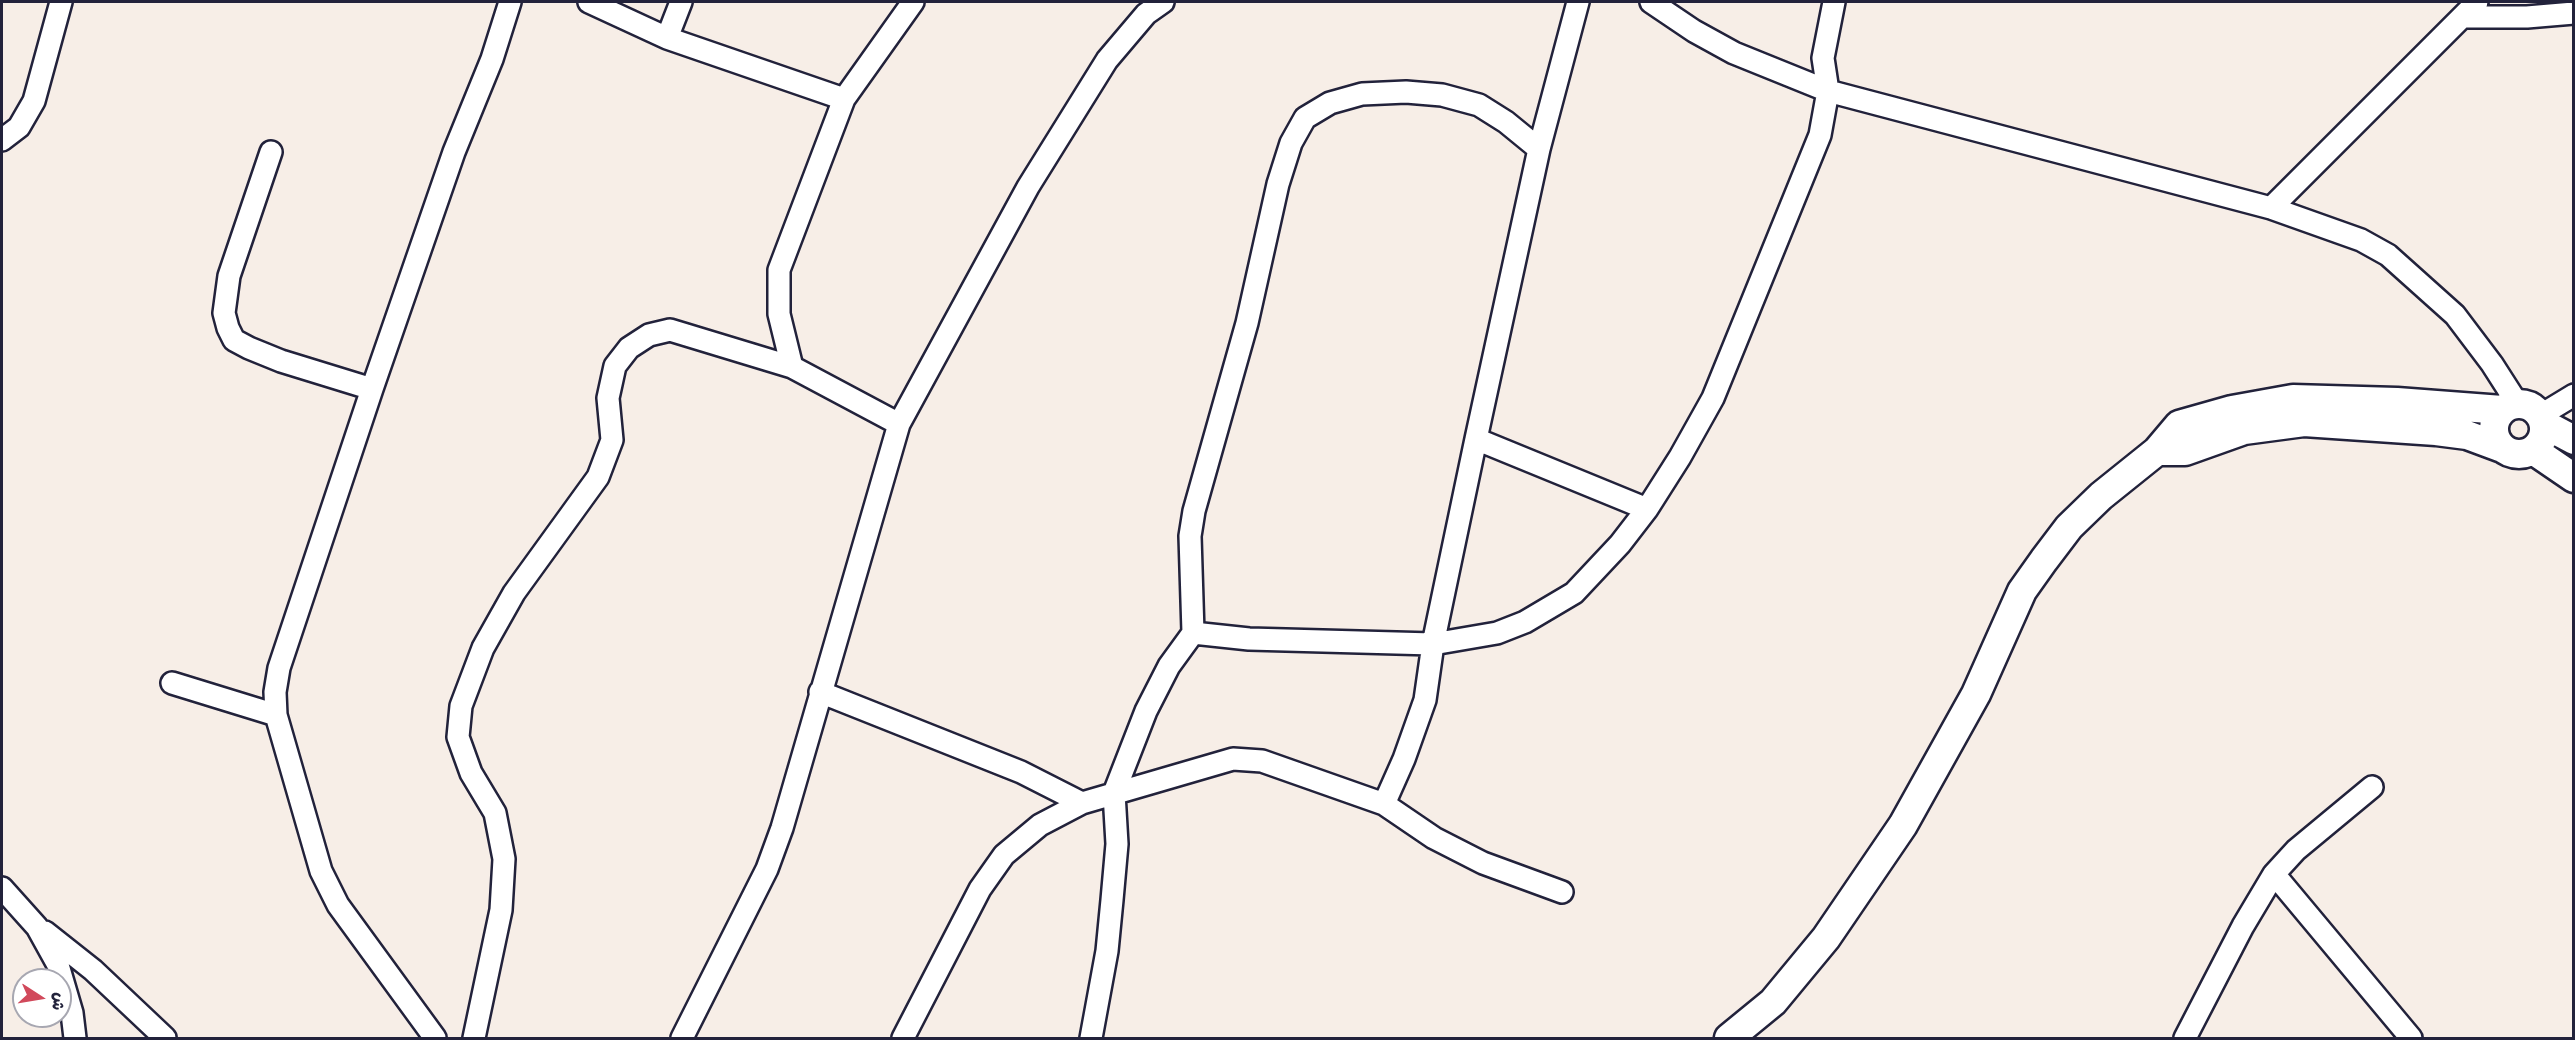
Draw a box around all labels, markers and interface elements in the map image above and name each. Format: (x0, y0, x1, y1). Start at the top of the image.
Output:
north arrow (12, 968, 72, 1028)
text: ش (46, 991, 70, 1012)

